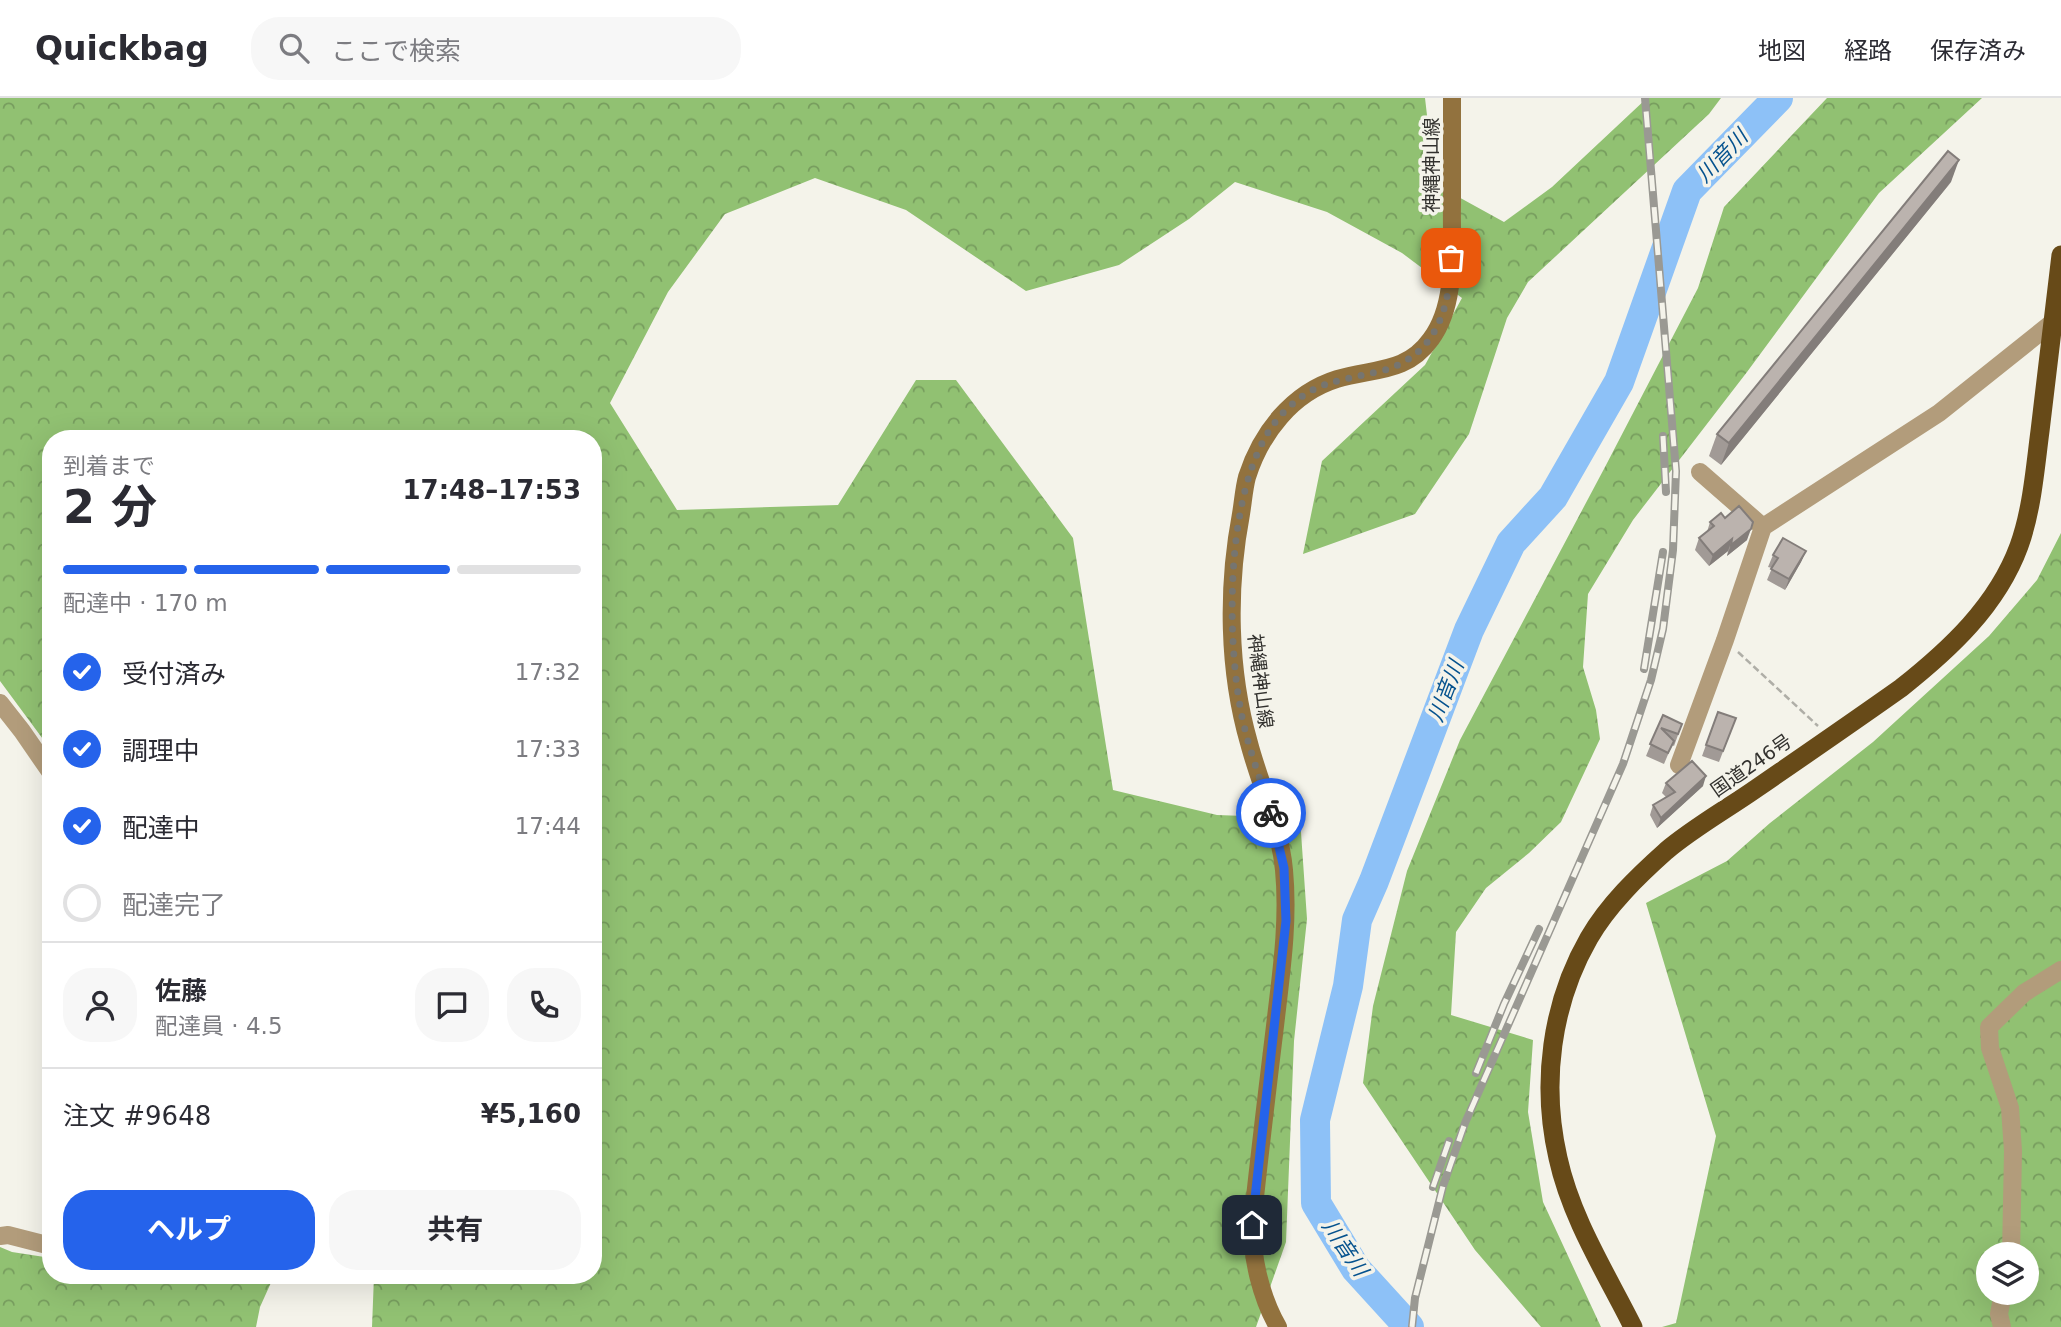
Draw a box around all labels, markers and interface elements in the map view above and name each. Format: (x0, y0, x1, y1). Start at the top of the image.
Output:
search box (251, 17, 741, 80)
text: Quickbag (35, 29, 209, 68)
icon: search (275, 29, 313, 67)
text: ここで検索 (331, 36, 461, 66)
text: 地図 (1758, 37, 1806, 65)
text: 経路 (1844, 37, 1892, 65)
text: 保存済み (1930, 37, 2026, 65)
street label: 神縄神山線 (1420, 117, 1442, 213)
water label: 川音川 (1691, 124, 1754, 187)
pin (1421, 228, 1481, 288)
icon: bag (1432, 239, 1470, 277)
text: 到着まで (63, 453, 155, 479)
text: 17:48–17:53 (402, 475, 581, 505)
text: 2 分 (63, 480, 157, 534)
text: 配達中 · 170 m (63, 590, 228, 616)
street label: 神縄神山線 (1244, 633, 1278, 729)
icon: check (63, 653, 101, 691)
water label: 川音川 (1424, 655, 1469, 725)
text: 受付済み (122, 659, 226, 689)
text: 17:32 (515, 659, 581, 685)
street label: 国道246号 (1706, 729, 1796, 801)
icon: check (63, 730, 101, 768)
text: 調理中 (122, 736, 200, 766)
text: 17:33 (515, 736, 581, 762)
courier (1236, 778, 1306, 848)
icon: bike (1252, 794, 1290, 832)
icon: check (63, 807, 101, 845)
text: 配達中 (122, 813, 200, 843)
text: 17:44 (515, 813, 581, 839)
text: 配達完了 (122, 890, 226, 920)
button: person (63, 968, 137, 1042)
button: chat (415, 968, 489, 1042)
button: phone (507, 968, 581, 1042)
text: 佐藤 (155, 976, 207, 1006)
text: 配達員 · 4.5 (155, 1013, 283, 1039)
text: ¥5,160 (481, 1099, 581, 1129)
text: 注文 #9648 (63, 1101, 211, 1131)
button: ヘルプ (63, 1190, 315, 1270)
button: 共有 (329, 1190, 581, 1270)
pin (1222, 1195, 1282, 1255)
icon: home (1233, 1206, 1271, 1244)
water label: 川音川 (1317, 1215, 1374, 1282)
map controls (1976, 1242, 2039, 1305)
button: layers (1976, 1242, 2039, 1305)

